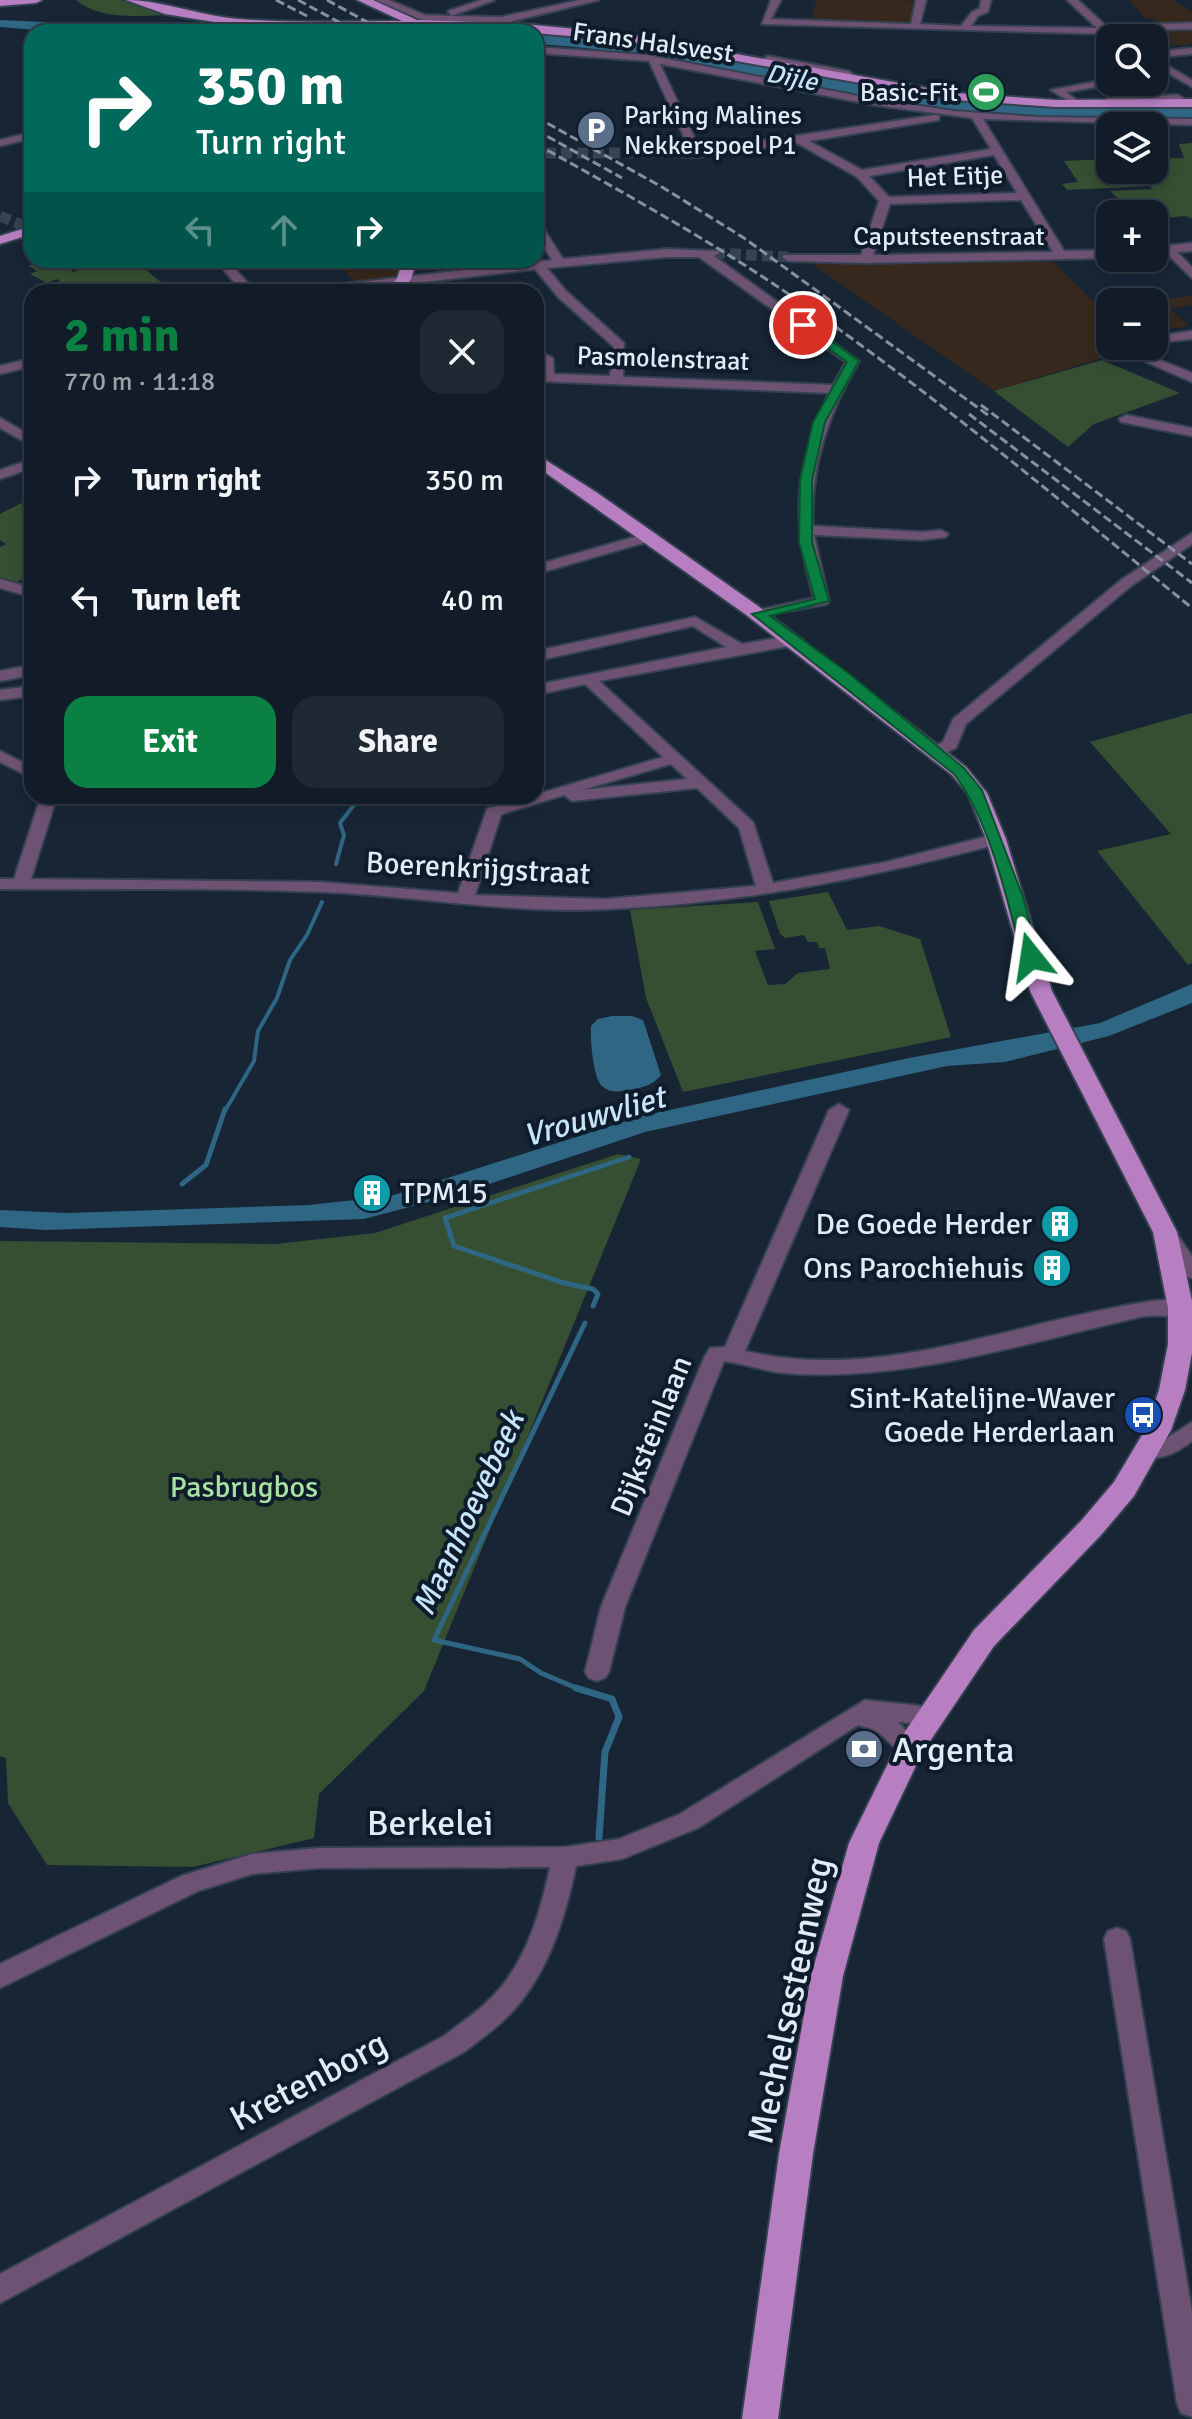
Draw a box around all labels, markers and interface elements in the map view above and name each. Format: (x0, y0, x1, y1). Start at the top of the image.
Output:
street label: Frans Halsvest (571, 16, 735, 70)
map controls (1096, 24, 1168, 360)
button: search (1096, 24, 1168, 96)
text: 350 m (196, 51, 344, 120)
icon: right (64, 56, 168, 160)
water label: Dijle (763, 57, 822, 99)
sports icon: Basic-Fit (965, 71, 1007, 113)
place label: Basic-Fit (860, 77, 958, 109)
place label: Parking Malines Nekkerspoel P1 (624, 100, 802, 162)
parking icon: Parking Malines Nekkerspoel P1 (575, 109, 617, 151)
button: layers (1096, 112, 1168, 184)
text: Turn right (196, 120, 346, 165)
street label: Het Eitje (906, 159, 1004, 195)
button: + (1096, 200, 1168, 272)
icon: left (178, 208, 222, 252)
icon: ahead (262, 208, 306, 252)
icon: right (346, 208, 390, 252)
street label: Caputsteenstraat (853, 221, 1045, 253)
button: − (1096, 288, 1168, 360)
pin (769, 291, 837, 359)
icon: arrive (781, 303, 825, 347)
text: 2 min (64, 306, 180, 365)
button: close (420, 310, 504, 394)
street label: Pasmolenstraat (576, 340, 750, 378)
text: 770 m · 11:18 (64, 366, 215, 398)
icon: right (64, 458, 108, 502)
text: Turn right (132, 462, 261, 499)
text: 350 m (425, 462, 504, 499)
icon: left (64, 578, 108, 622)
text: Turn left (132, 582, 241, 619)
text: 40 m (441, 582, 504, 619)
button: Exit (64, 696, 276, 788)
button: Share (292, 696, 504, 788)
street label: Boerenkrijgstraat (365, 844, 591, 893)
position arrow (989, 915, 1073, 999)
water label: Vrouwvliet (519, 1077, 673, 1155)
building icon: TPM15 (351, 1172, 393, 1214)
place label: TPM15 (400, 1175, 488, 1212)
building icon: De Goede Herder (1039, 1203, 1081, 1245)
place label: De Goede Herder (816, 1206, 1032, 1243)
building icon: Ons Parochiehuis (1031, 1247, 1073, 1289)
place label: Ons Parochiehuis (803, 1250, 1024, 1287)
street label: Dijksteinlaan (603, 1351, 700, 1522)
place label: Sint-Katelijne-Waver Goede Herderlaan (849, 1380, 1115, 1451)
bus stop icon: Sint-Katelijne-Waver Goede Herderlaan (1122, 1394, 1164, 1436)
water label: Maanhoevebeek (404, 1402, 534, 1621)
park label: Pasbrugbos (170, 1469, 318, 1506)
bank icon: Argenta (843, 1728, 885, 1770)
place label: Argenta (892, 1728, 1014, 1773)
street label: Berkelei (367, 1801, 493, 1846)
street label: Mechelsesteenweg (738, 1853, 843, 2148)
street label: Kretenborg (222, 2021, 395, 2141)

